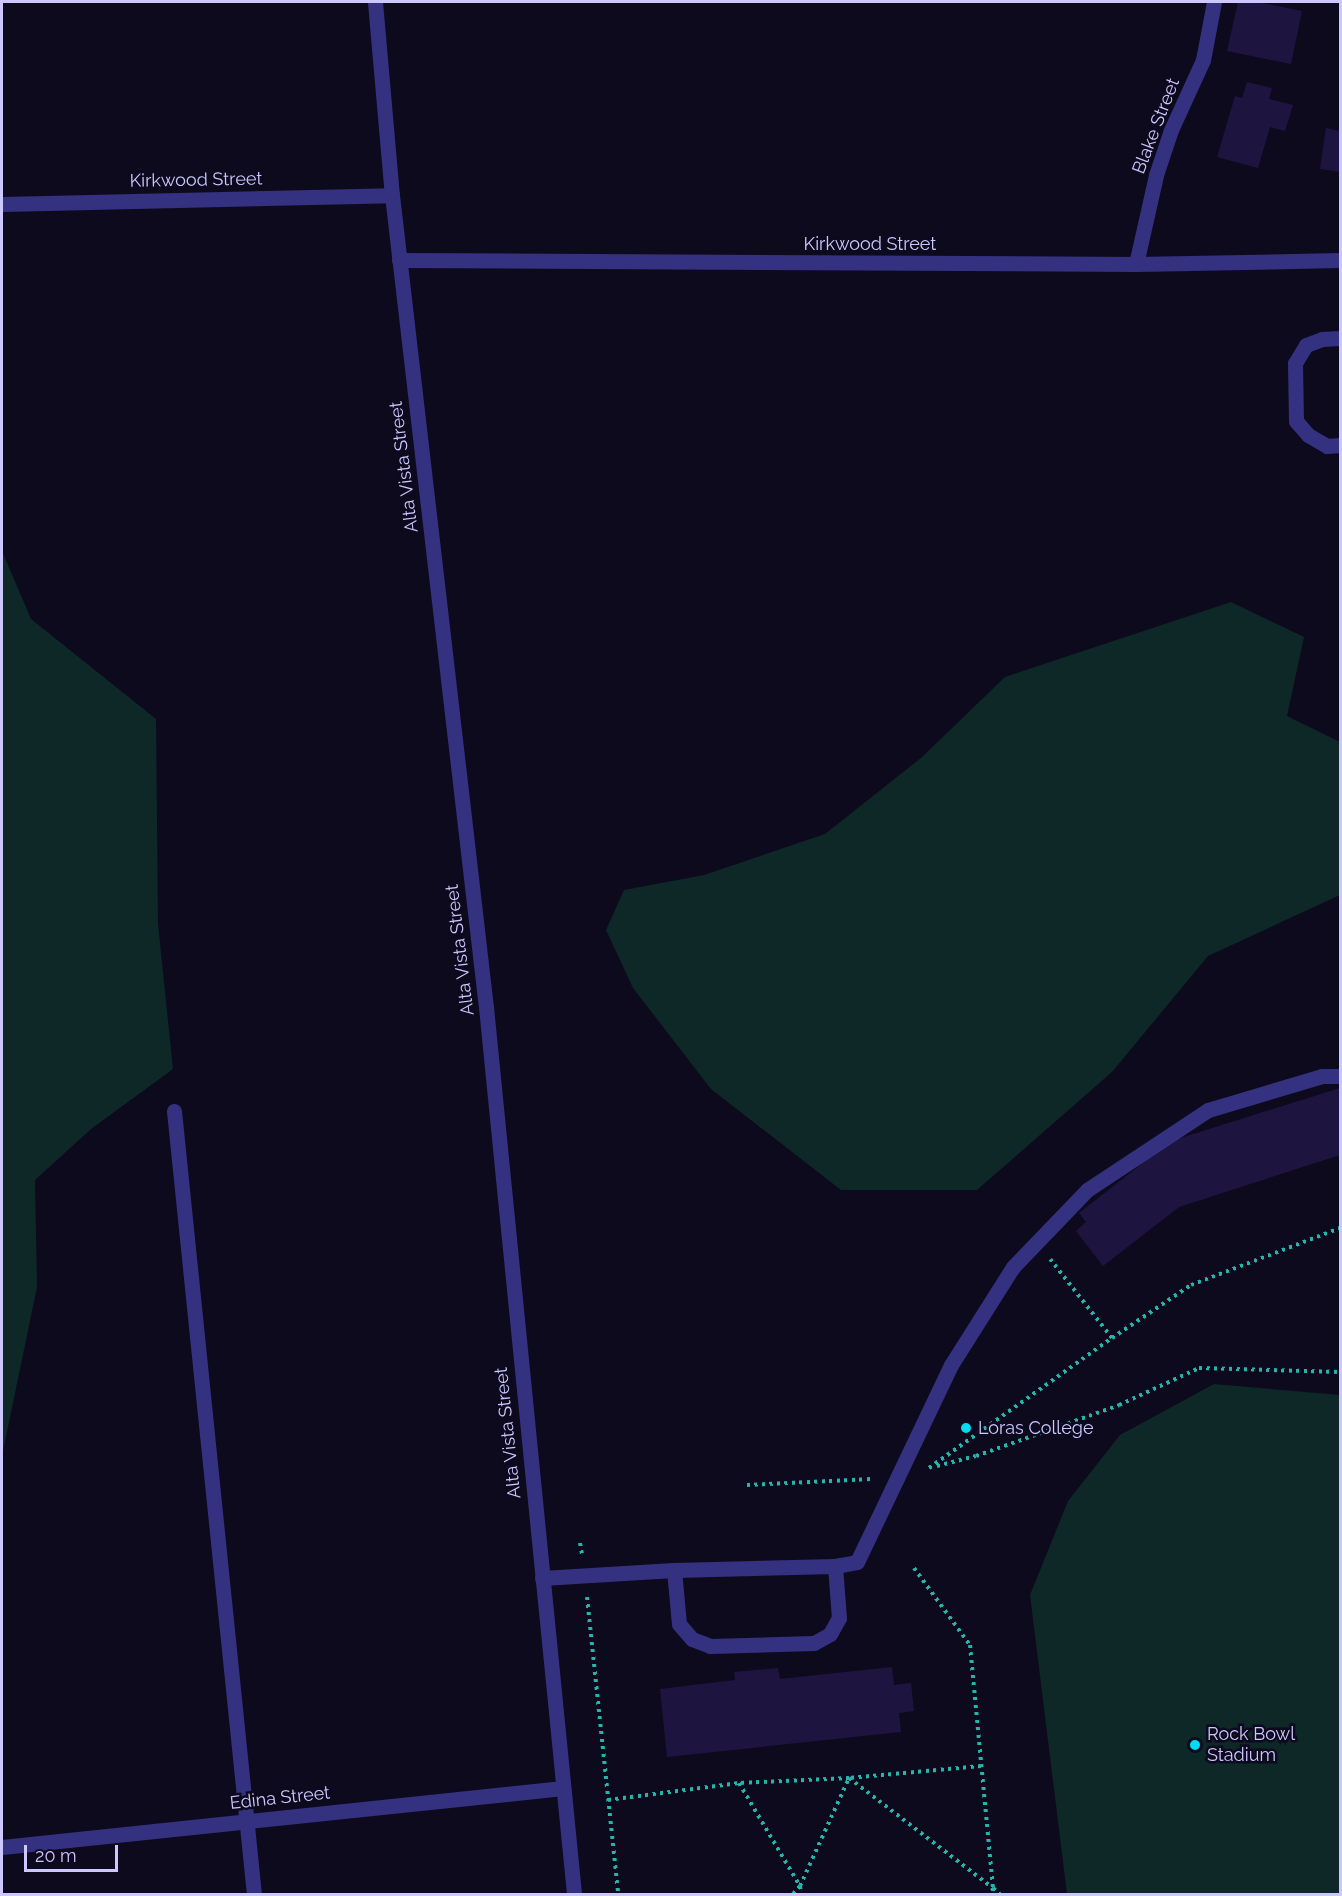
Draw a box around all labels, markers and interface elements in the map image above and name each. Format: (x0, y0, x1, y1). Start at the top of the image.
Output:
street label: Blake Street (1128, 75, 1184, 177)
street label: Kirkwood Street (129, 168, 263, 192)
street label: Kirkwood Street (804, 233, 936, 255)
street label: Alta Vista Street (385, 400, 423, 534)
street label: Alta Vista Street (441, 883, 479, 1017)
street label: Alta Vista Street (490, 1366, 526, 1500)
place label: Loras College (978, 1417, 1093, 1439)
marker: Loras College (959, 1421, 973, 1435)
place label: Rock Bowl Stadium (1207, 1724, 1295, 1766)
marker: Rock Bowl Stadium (1188, 1738, 1202, 1752)
street label: Edina Street (229, 1782, 331, 1814)
scale bar (27, 1833, 122, 1871)
text: 20 m (35, 1845, 77, 1866)

